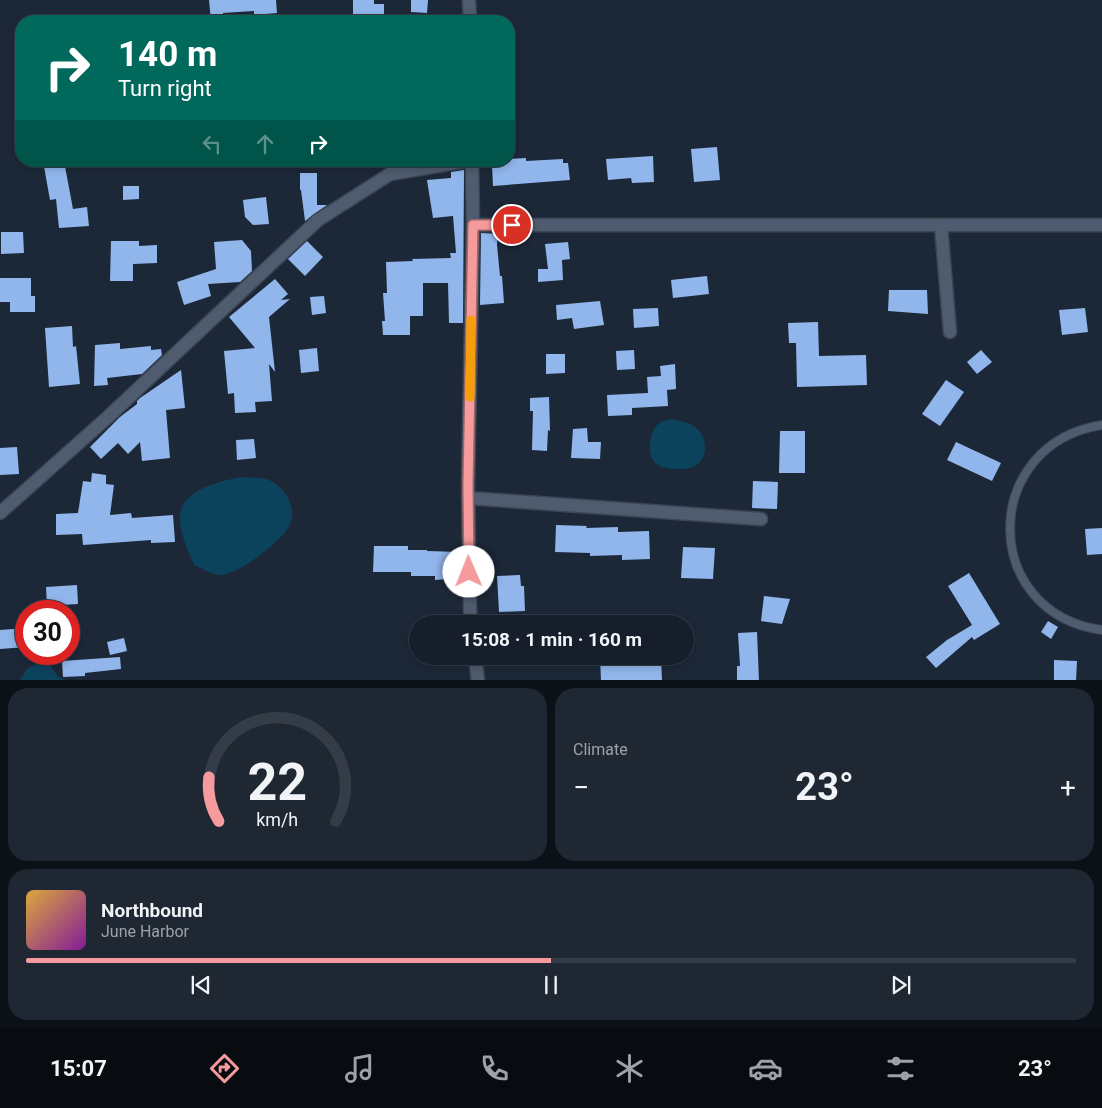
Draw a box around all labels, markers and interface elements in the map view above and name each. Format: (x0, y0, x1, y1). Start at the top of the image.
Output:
text: 140 m (118, 34, 217, 75)
icon: right (35, 35, 100, 100)
text: Turn right (118, 76, 212, 101)
icon: left (198, 130, 226, 158)
icon: ahead (251, 130, 279, 158)
icon: right (304, 130, 332, 158)
pin (491, 204, 533, 246)
icon: arrive (498, 211, 526, 239)
position arrow (442, 545, 494, 597)
speed limit sign: 30 (15, 600, 80, 665)
text: 15:08 · 1 min · 160 m (461, 628, 642, 651)
text: Climate (573, 740, 628, 759)
text: 22 (248, 752, 307, 813)
text: 23° (795, 765, 854, 809)
text: − (573, 771, 589, 804)
text: + (1060, 771, 1076, 804)
text: km/h (257, 809, 298, 830)
text: Northbound (101, 899, 203, 922)
text: June Harbor (101, 922, 189, 941)
icon: previous (187, 971, 215, 999)
icon: pause (537, 971, 565, 999)
icon: next (887, 971, 915, 999)
icon: directions (207, 1051, 242, 1086)
icon: music (342, 1051, 377, 1086)
icon: phone (477, 1051, 512, 1086)
icon: climate (612, 1051, 647, 1086)
icon: car (748, 1051, 783, 1086)
icon: filters (883, 1051, 918, 1086)
text: 15:07 (50, 1056, 107, 1081)
text: 23° (1018, 1056, 1052, 1081)

